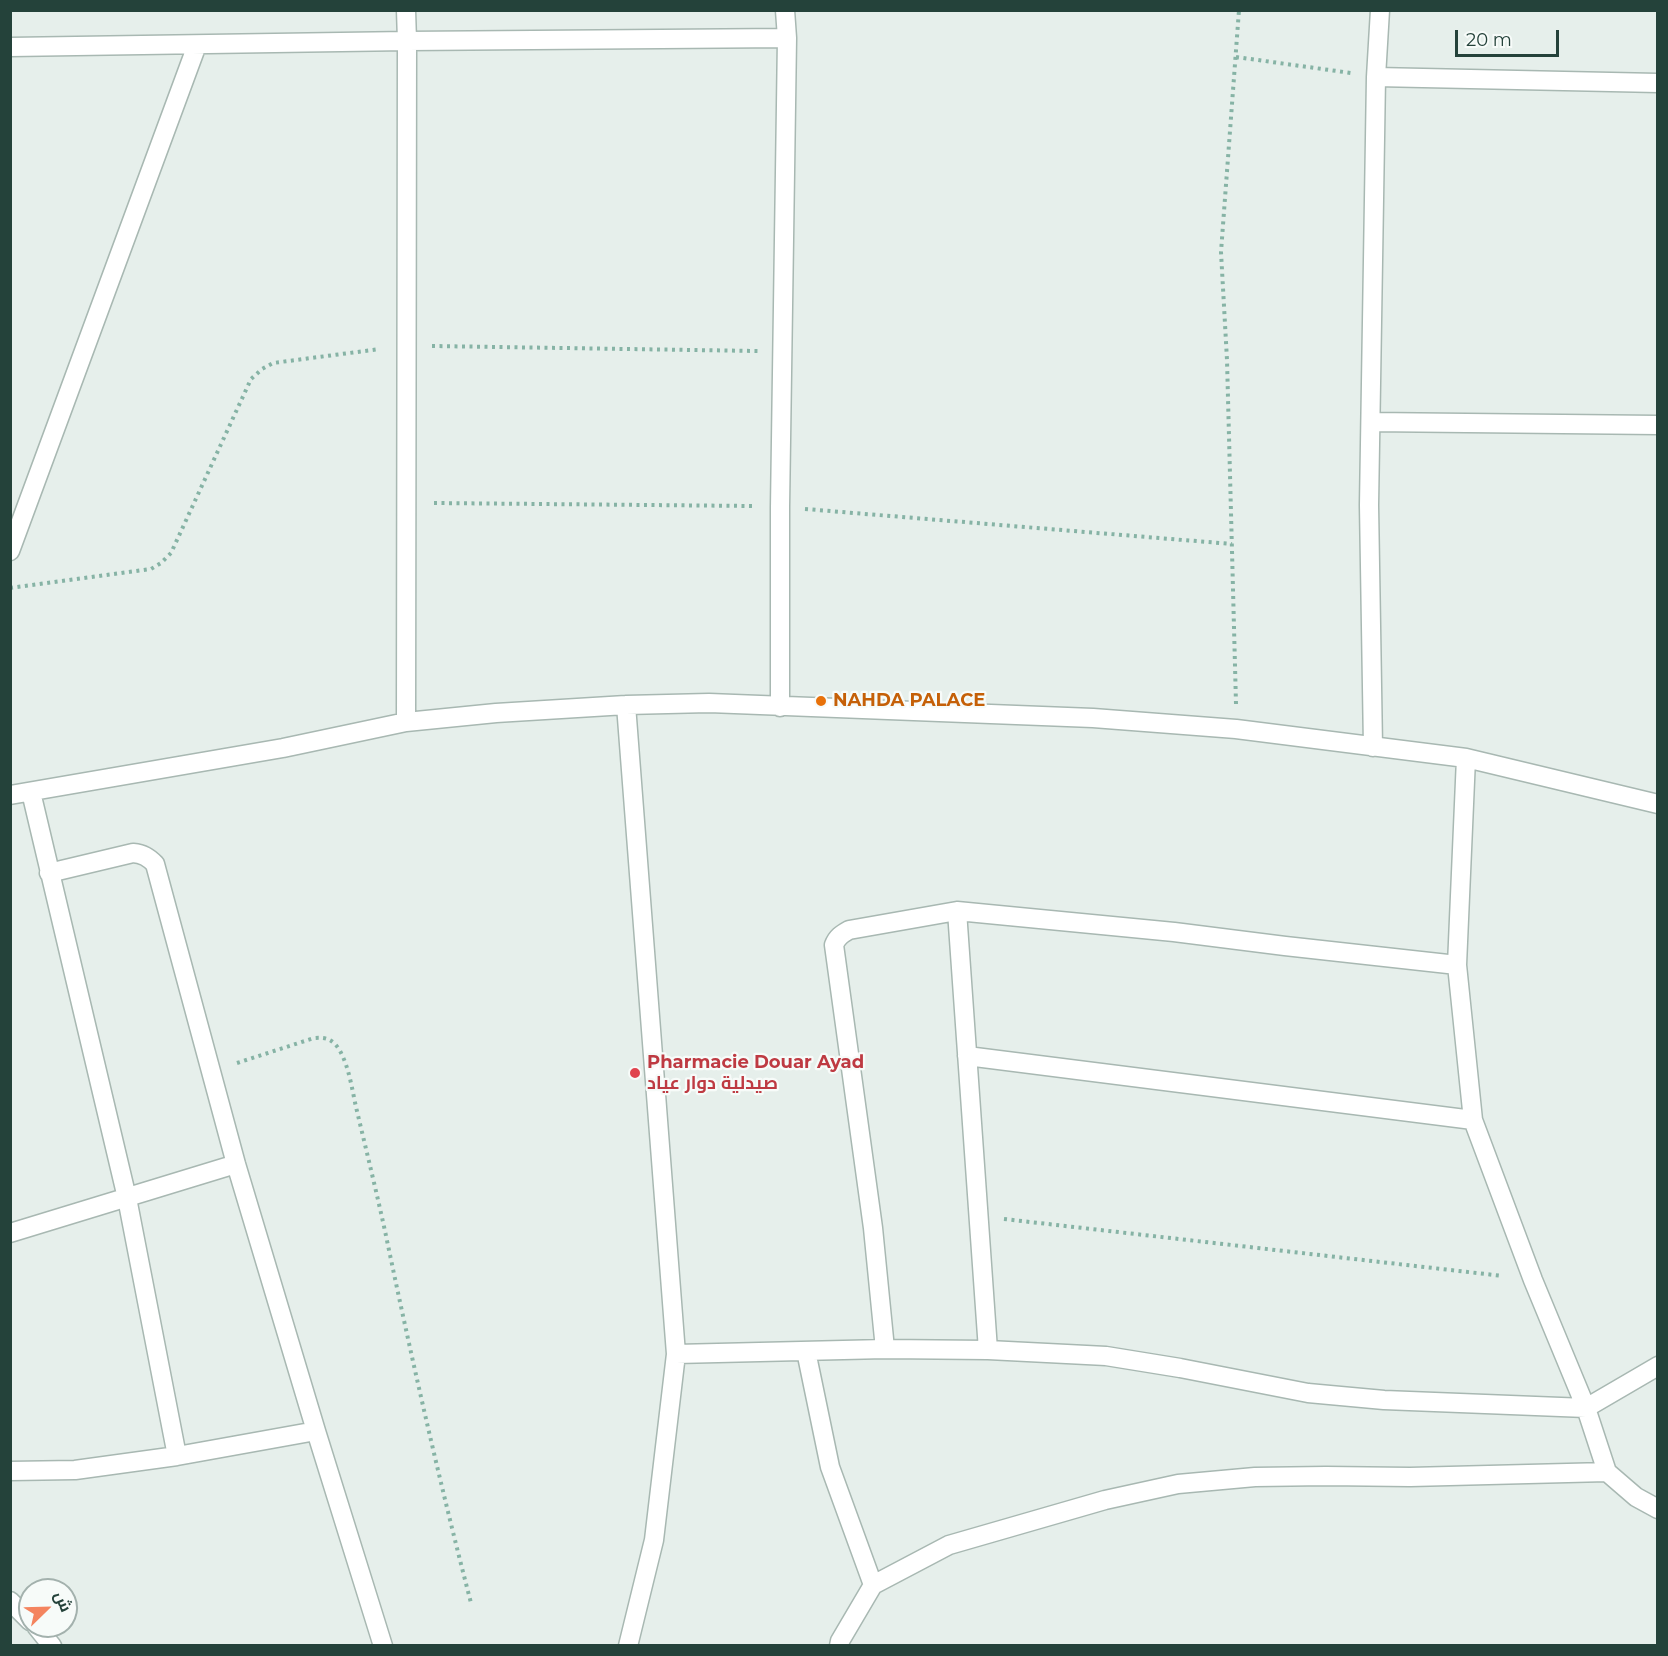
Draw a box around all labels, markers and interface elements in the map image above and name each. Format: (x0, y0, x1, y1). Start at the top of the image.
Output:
scale bar (1458, 18, 1562, 56)
text: 20 m (1466, 29, 1512, 51)
place label: NAHDA PALACE (833, 690, 985, 712)
marker: NAHDA PALACE (814, 694, 828, 708)
place label: Pharmacie Douar Ayad صيدلية دوار عياد (647, 1052, 864, 1094)
marker: Pharmacie Douar Ayad صيدلية دوار عياد (628, 1066, 642, 1080)
north arrow (18, 1578, 78, 1638)
text: ش (50, 1588, 76, 1615)

